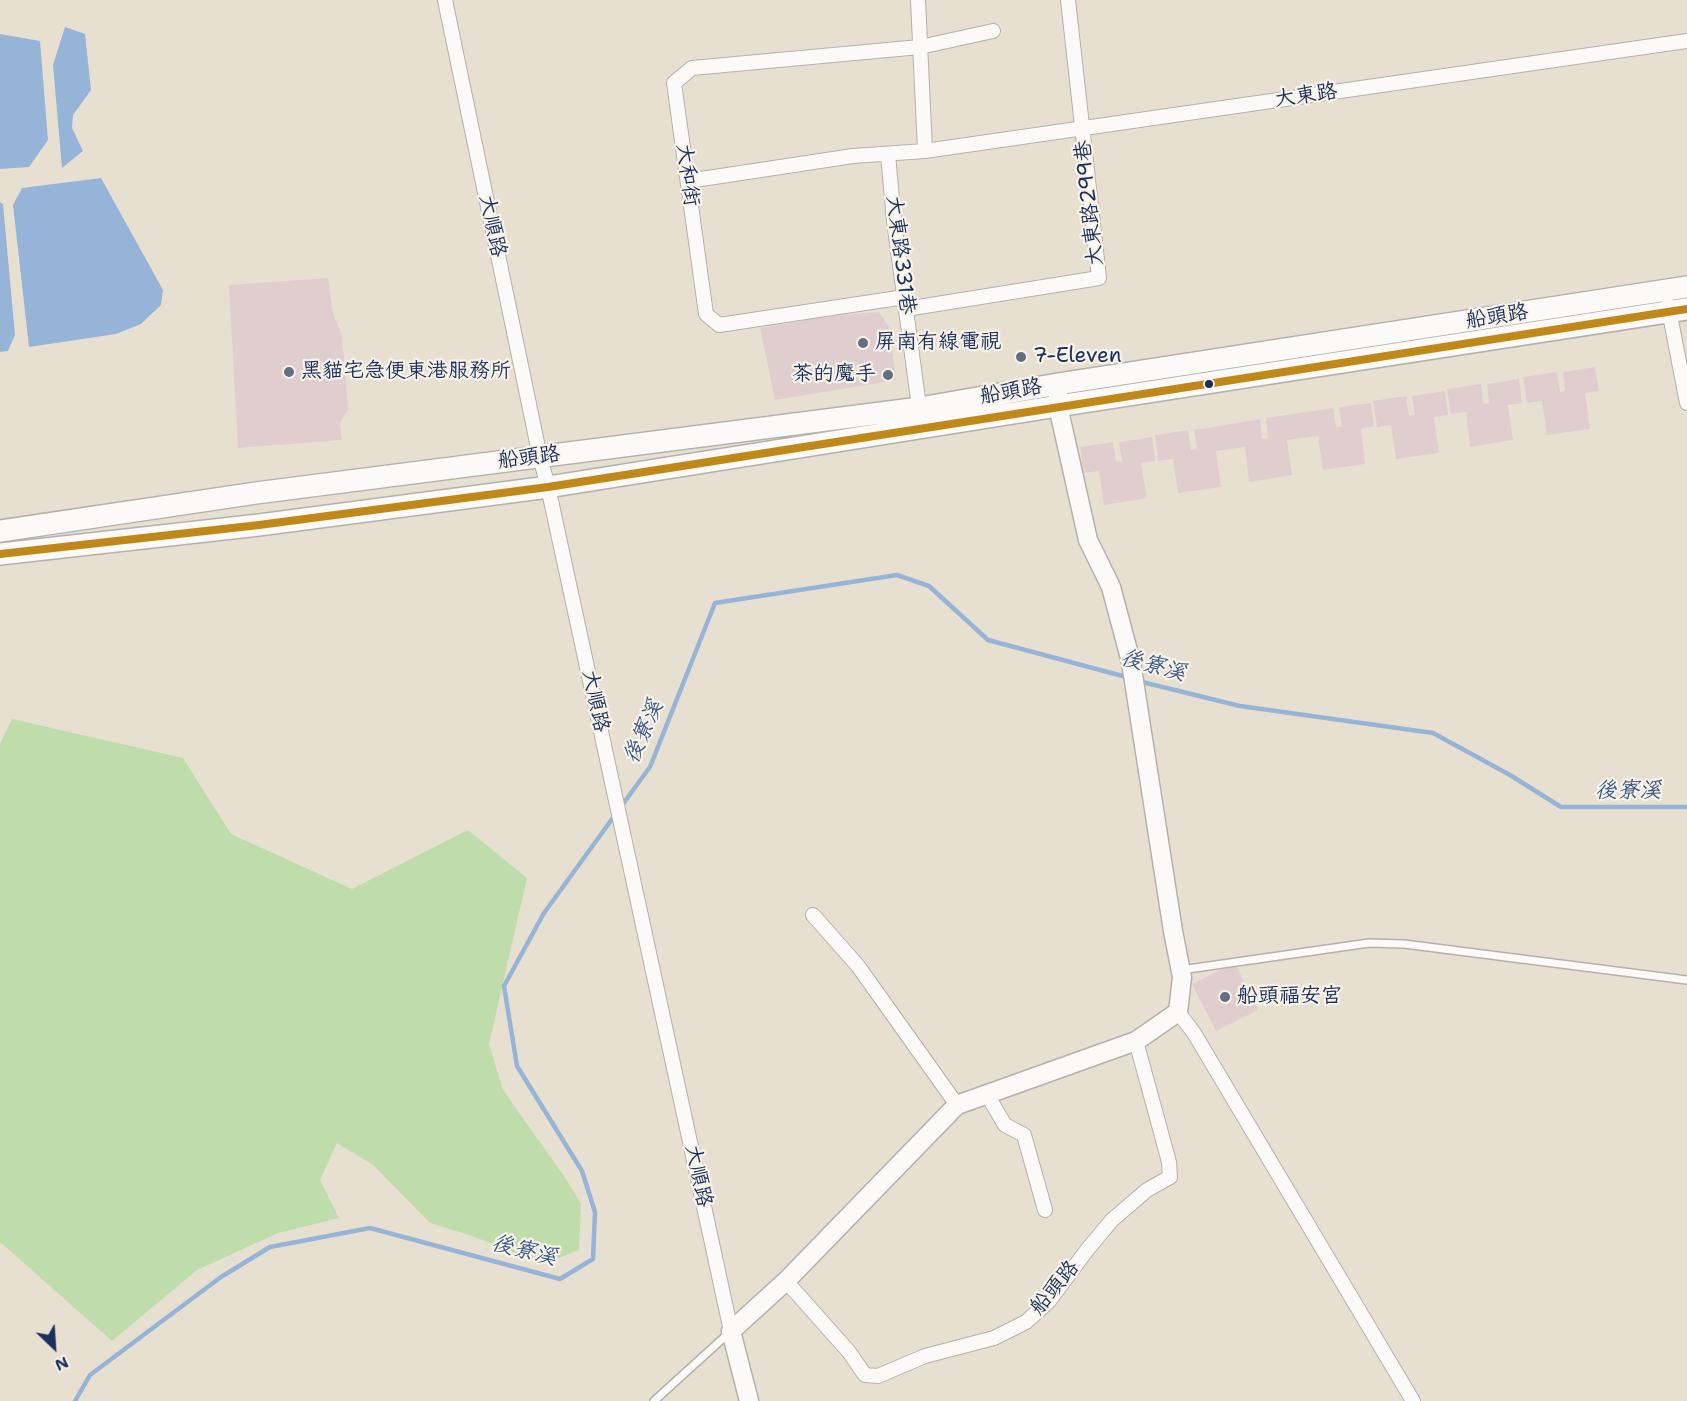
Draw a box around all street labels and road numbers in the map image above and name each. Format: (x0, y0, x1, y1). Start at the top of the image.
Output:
street label: 大東路 (1273, 79, 1339, 113)
street label: 大東路299巷 (1071, 139, 1109, 267)
street label: 大和街 (670, 142, 704, 208)
street label: 大順路 (473, 193, 511, 259)
street label: 大東路331巷 (880, 194, 920, 316)
street label: 船頭路 (1464, 300, 1530, 334)
street label: 船頭路 (978, 374, 1044, 410)
street label: 船頭路 (496, 442, 562, 474)
street label: 大順路 (576, 668, 614, 734)
street label: 大順路 (679, 1143, 717, 1209)
street label: 船頭路 (1025, 1256, 1085, 1320)

